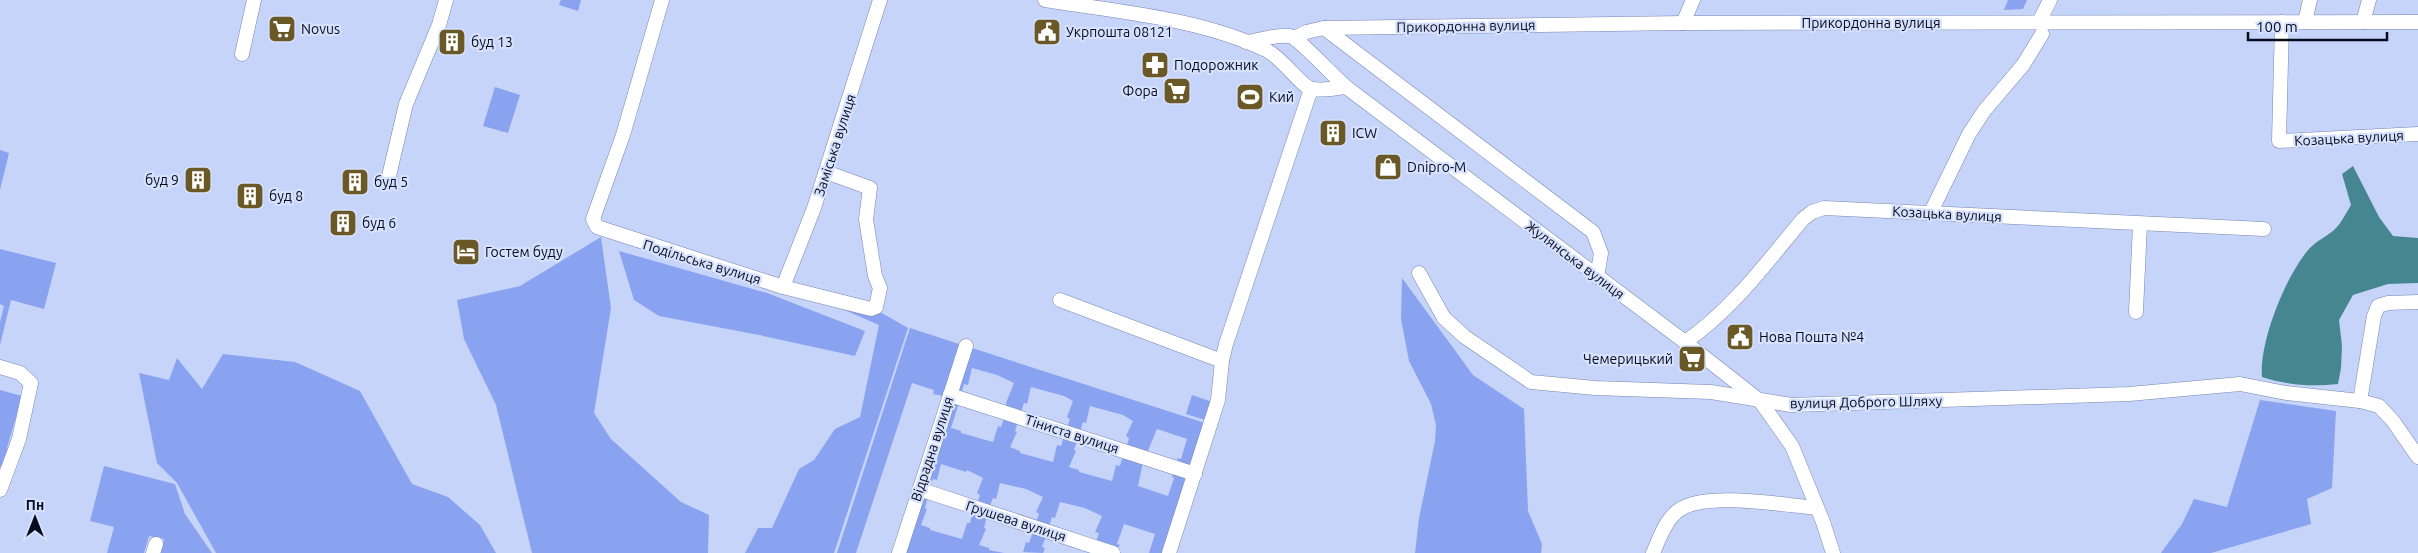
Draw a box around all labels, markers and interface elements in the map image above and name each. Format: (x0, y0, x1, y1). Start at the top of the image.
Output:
scale bar (2248, 10, 2387, 42)
supermarket icon: Novus (267, 14, 297, 44)
street label: Прикордонна вулиця (1802, 15, 1940, 31)
public building icon: Укрпошта 08121 (1032, 17, 1062, 47)
street label: Прикордонна вулиця (1396, 17, 1536, 35)
text: 100 m (2256, 18, 2298, 35)
place label: Novus (301, 21, 340, 37)
place label: Укрпошта 08121 (1066, 24, 1173, 40)
building icon: буд 13 (437, 27, 467, 57)
place label: буд 13 (471, 34, 513, 50)
pharmacy icon: Подорожник (1140, 50, 1170, 80)
place label: Подорожник (1174, 57, 1259, 73)
supermarket icon: Фора (1162, 76, 1192, 106)
sports icon: Кий (1235, 82, 1265, 112)
place label: Фора (1122, 83, 1158, 99)
place label: Кий (1269, 89, 1294, 105)
street label: Заміська вулиця (811, 92, 859, 198)
building icon: ICW (1318, 118, 1348, 148)
place label: ICW (1352, 125, 1377, 141)
street label: Козацька вулиця (2294, 127, 2404, 149)
shop icon: Dnipro-M (1373, 152, 1403, 182)
place label: Dnipro-M (1407, 159, 1466, 175)
building icon: буд 9 (183, 165, 213, 195)
building icon: буд 5 (340, 167, 370, 197)
place label: буд 9 (145, 172, 179, 188)
place label: буд 5 (374, 174, 408, 190)
building icon: буд 8 (235, 181, 265, 211)
place label: буд 8 (269, 188, 303, 204)
street label: Козацька вулиця (1892, 203, 2002, 225)
building icon: буд 6 (328, 208, 358, 238)
place label: буд 6 (362, 215, 396, 231)
street label: Жулянська вулиця (1522, 218, 1628, 302)
street label: Подільська вулиця (641, 236, 763, 288)
hotel icon: Гостем буду (451, 237, 481, 267)
place label: Гостем буду (485, 244, 563, 260)
public building icon: Нова Пошта №4 (1725, 322, 1755, 352)
place label: Нова Пошта №4 (1759, 329, 1864, 345)
supermarket icon: Чемерицький (1677, 344, 1707, 374)
place label: Чемерицький (1583, 351, 1673, 367)
street label: вулиця Доброго Шляху (1790, 393, 1943, 411)
street label: Відрадна вулиця (908, 395, 956, 503)
street label: Тіниста вулиця (1023, 411, 1121, 457)
north arrow (10, 493, 60, 543)
text: Пн (26, 497, 44, 513)
street label: Грушева вулиця (964, 497, 1068, 545)

